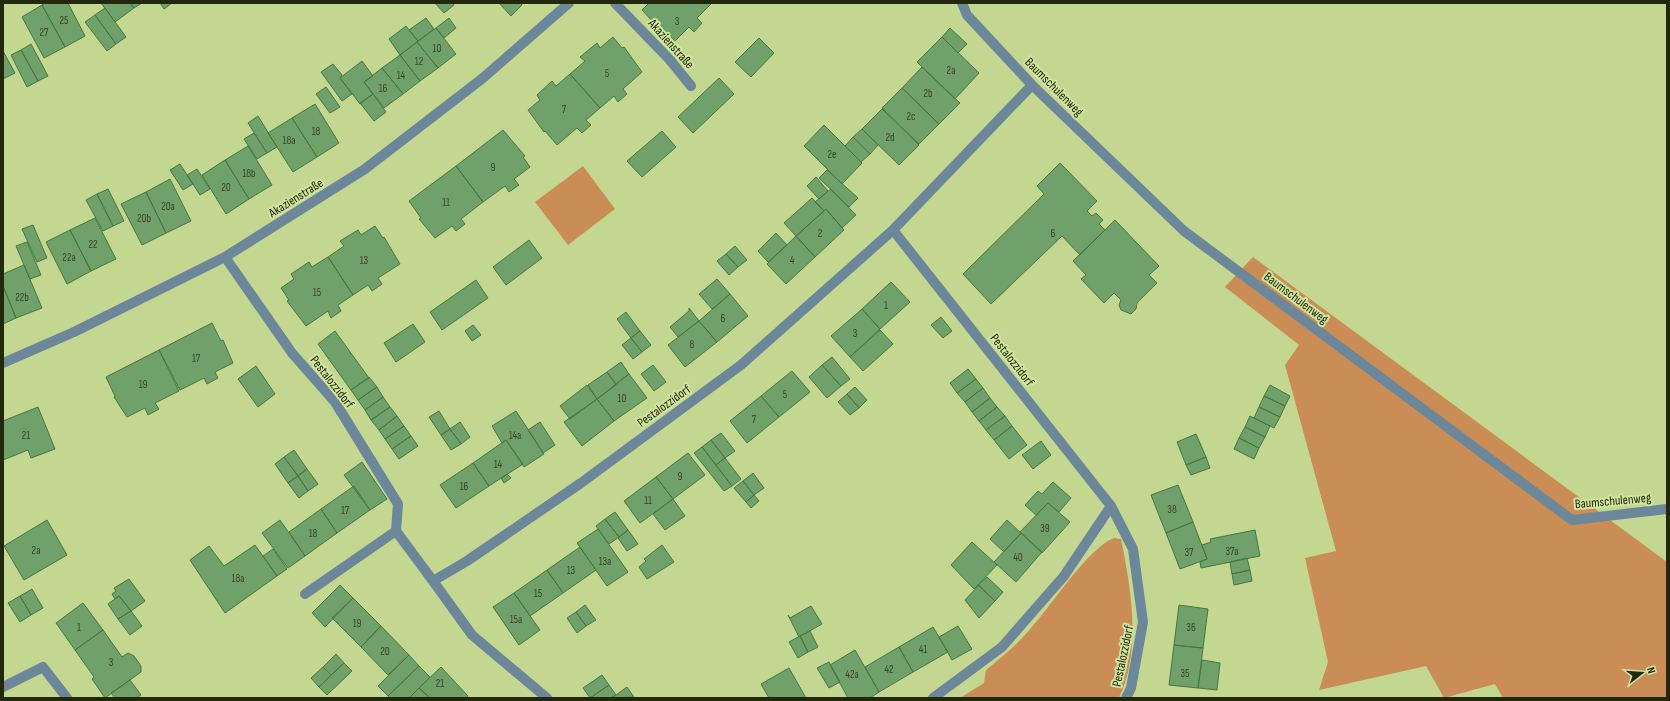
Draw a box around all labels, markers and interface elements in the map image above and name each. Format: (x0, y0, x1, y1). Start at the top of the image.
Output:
house number: 25 (60, 14, 68, 27)
street label: Akazienstraße (644, 15, 698, 72)
house number: 3 (675, 15, 680, 28)
house number: 27 (40, 26, 49, 39)
house number: 10 (433, 42, 441, 55)
street label: Baumschulenweg (1021, 54, 1087, 120)
house number: 12 (415, 55, 424, 68)
house number: 2a (947, 64, 955, 77)
house number: 5 (605, 67, 609, 80)
house number: 14 (397, 69, 406, 82)
house number: 16 (379, 82, 388, 95)
house number: 2b (923, 87, 933, 100)
house number: 7 (562, 103, 567, 116)
house number: 2c (907, 110, 915, 123)
house number: 18 (312, 125, 321, 138)
house number: 2d (885, 131, 895, 144)
house number: 18a (283, 134, 295, 147)
house number: 2e (828, 148, 836, 161)
house number: 9 (491, 161, 496, 174)
house number: 18b (242, 167, 256, 180)
street label: Akazienstraße (265, 175, 326, 222)
house number: 20 (221, 181, 231, 194)
house number: 11 (442, 196, 450, 209)
house number: 20a (161, 200, 175, 213)
house number: 20b (137, 212, 151, 225)
house number: 2 (818, 227, 823, 240)
house number: 6 (1051, 227, 1056, 240)
house number: 22 (88, 238, 98, 251)
house number: 22a (62, 251, 76, 264)
house number: 13 (360, 254, 369, 267)
house number: 4 (790, 254, 795, 267)
street label: Baumschulenweg (1261, 269, 1331, 327)
house number: 15 (313, 286, 321, 299)
house number: 22b (15, 291, 29, 304)
house number: 1 (884, 299, 888, 312)
house number: 6 (721, 312, 726, 325)
house number: 3 (853, 327, 858, 340)
street label: Pestalozzidorf (987, 331, 1038, 390)
house number: 8 (690, 338, 695, 351)
house number: 17 (192, 352, 201, 365)
street label: Pestalozzidorf (307, 353, 358, 412)
house number: 19 (139, 378, 147, 391)
street label: Pestalozzidorf (634, 381, 694, 431)
house number: 5 (783, 388, 787, 401)
house number: 10 (618, 392, 626, 405)
house number: 7 (752, 413, 757, 426)
house number: 21 (22, 429, 30, 442)
house number: 14a (509, 429, 521, 442)
house number: 14 (494, 458, 503, 471)
house number: 9 (678, 470, 683, 483)
house number: 16 (460, 480, 469, 493)
street label: Baumschulenweg (1574, 490, 1652, 512)
house number: 11 (644, 494, 652, 507)
house number: 38 (1167, 503, 1177, 516)
house number: 17 (341, 504, 350, 517)
house number: 39 (1040, 522, 1050, 535)
house number: 18 (309, 527, 318, 540)
house number: 2a (32, 544, 40, 557)
house number: 37a (1225, 545, 1239, 558)
house number: 37 (1184, 546, 1194, 559)
house number: 40 (1013, 551, 1023, 564)
house number: 13a (599, 555, 611, 568)
house number: 13 (567, 564, 576, 577)
house number: 18a (232, 572, 244, 585)
house number: 15 (534, 587, 542, 600)
house number: 15a (510, 613, 522, 626)
house number: 19 (353, 617, 361, 630)
house number: 1 (77, 621, 81, 634)
house number: 36 (1186, 621, 1196, 634)
street label: Pestalozzidorf (1109, 624, 1137, 688)
house number: 41 (919, 643, 927, 656)
house number: 20 (380, 645, 390, 658)
north arrow (1622, 653, 1662, 693)
house number: 3 (109, 656, 114, 669)
house number: 42 (884, 663, 894, 676)
text: N (1644, 666, 1658, 675)
house number: 35 (1180, 667, 1190, 680)
house number: 42a (845, 668, 859, 681)
house number: 21 (436, 677, 444, 690)

